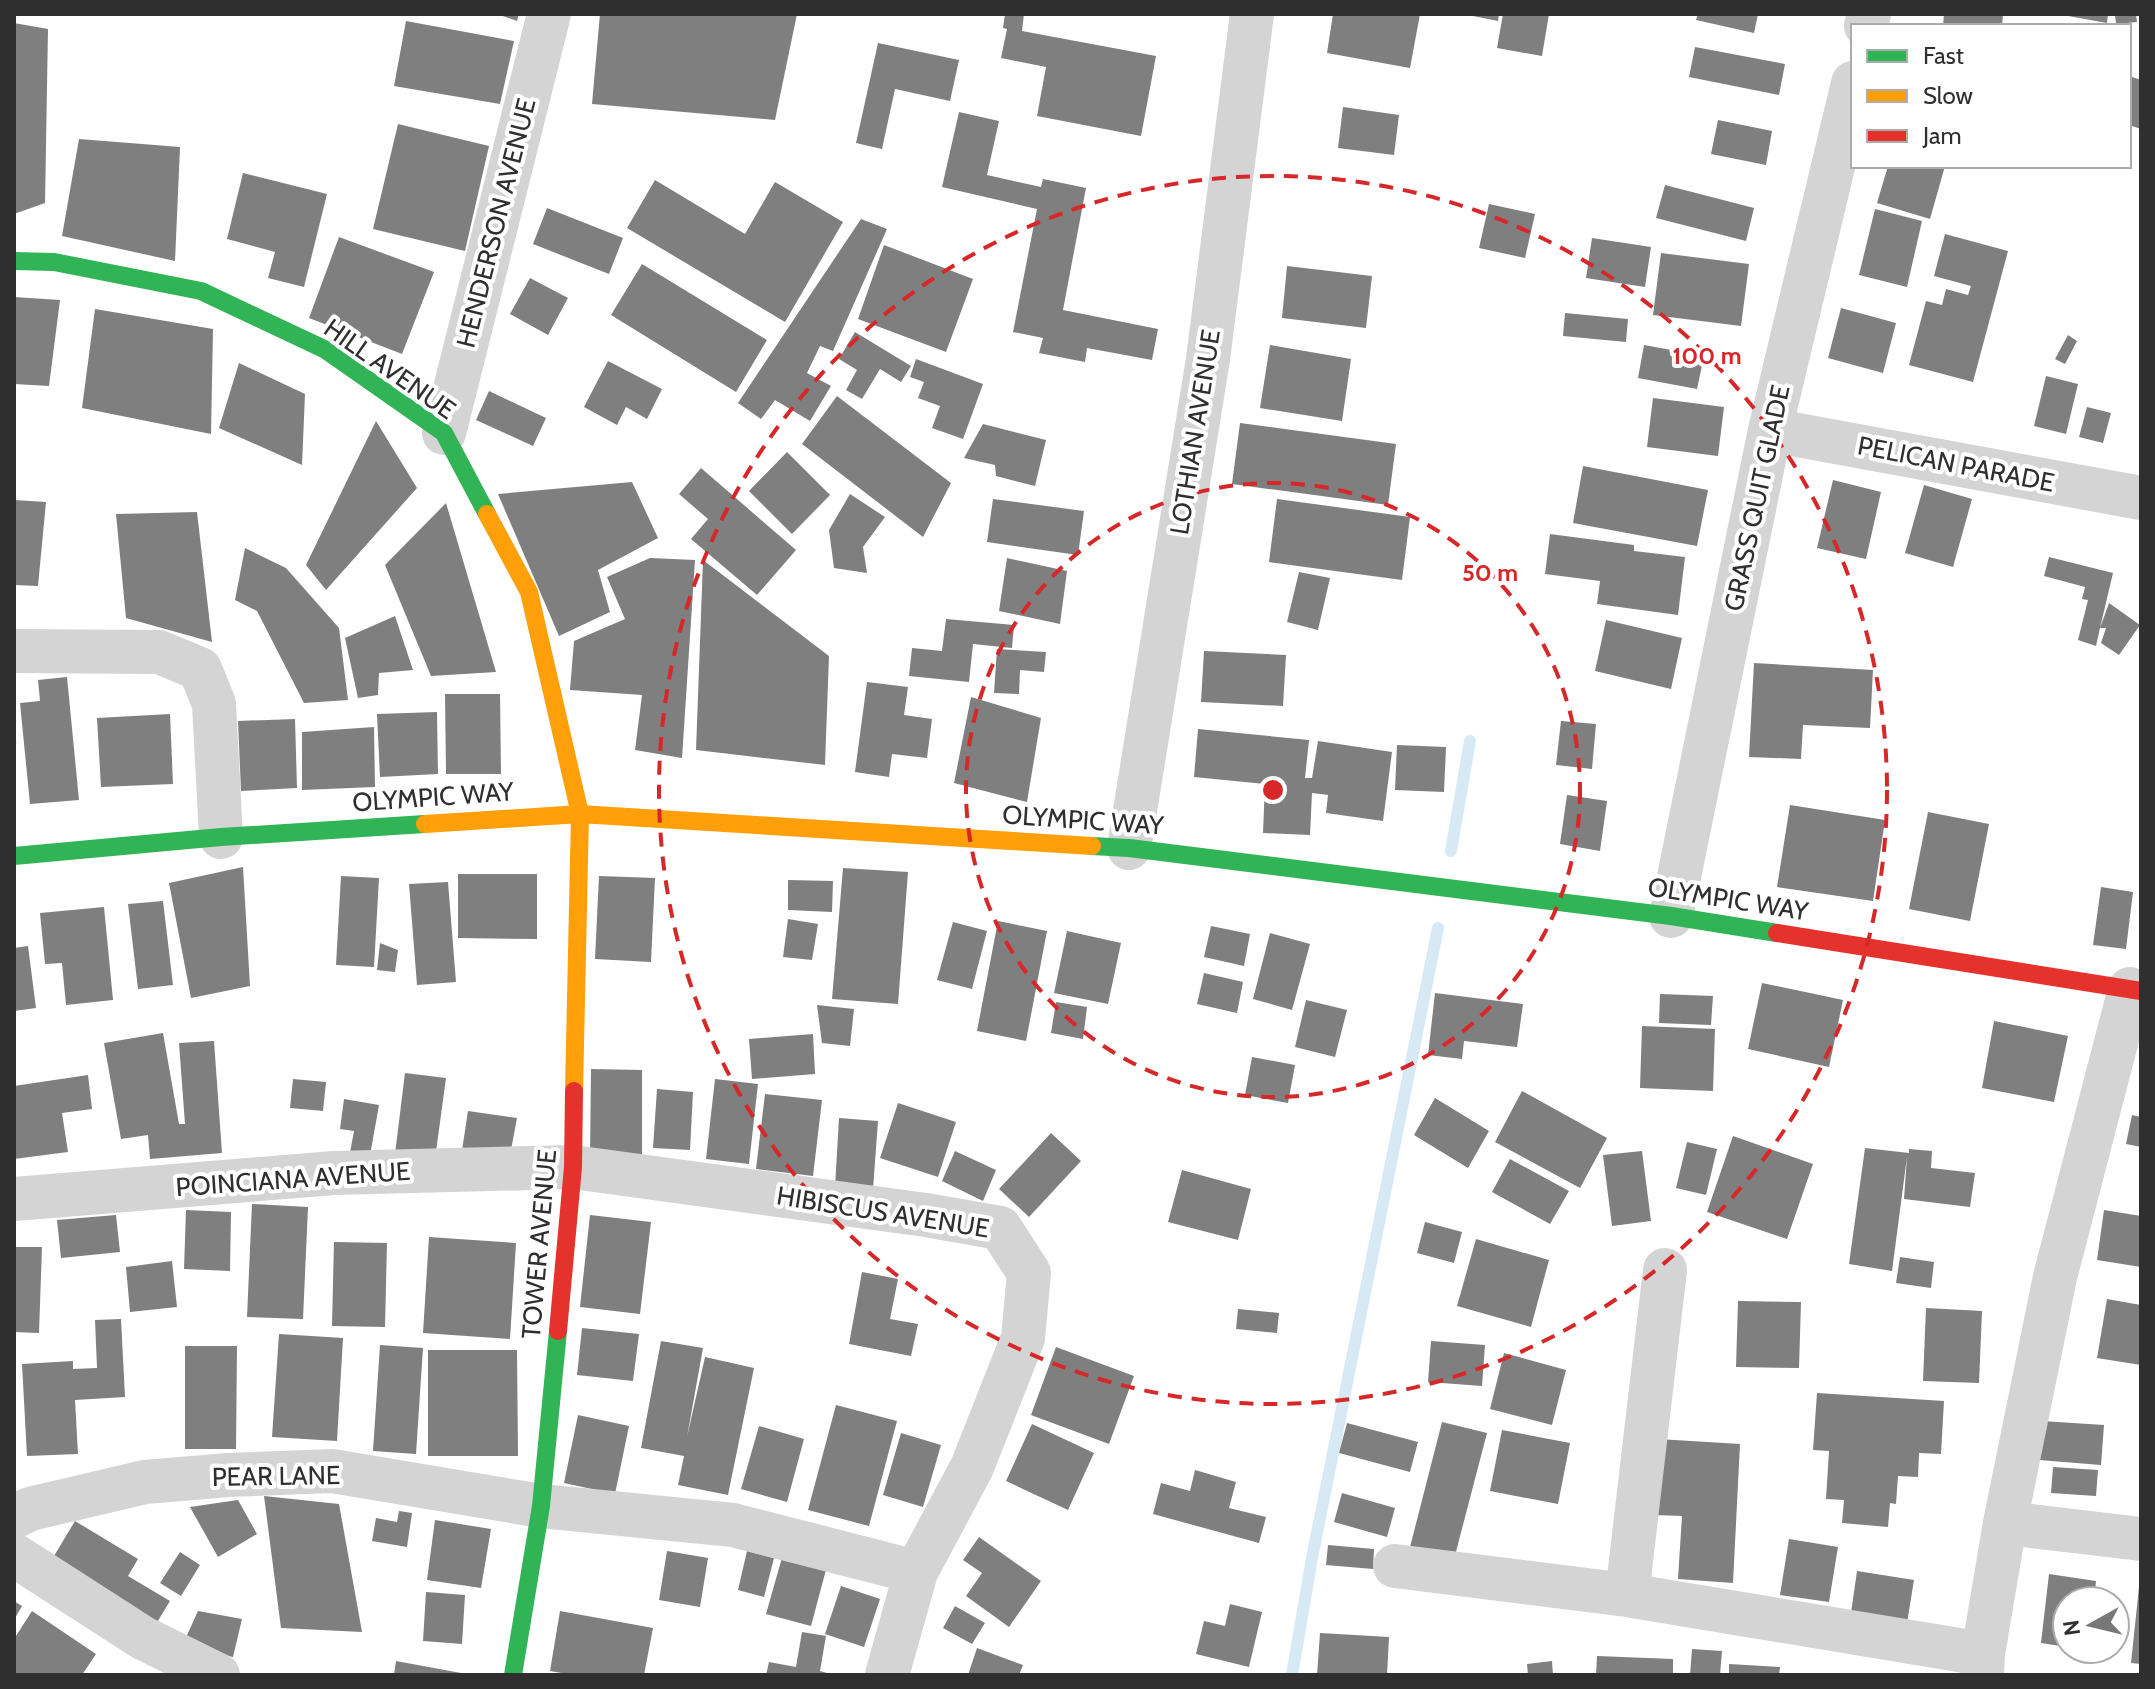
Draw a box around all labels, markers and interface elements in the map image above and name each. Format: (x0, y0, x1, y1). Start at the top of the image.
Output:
legend (1851, 24, 2131, 168)
text: Fast (1923, 41, 1964, 70)
text: Slow (1923, 81, 1973, 110)
street label: HENDERSON AVENUE (450, 95, 542, 351)
text: Jam (1922, 121, 1961, 150)
street label: HILL AVENUE (318, 312, 462, 426)
street label: LOTHIAN AVENUE (1163, 327, 1227, 537)
text: 100 m (1672, 341, 1742, 370)
street label: GRASS QUIT GLADE (1717, 382, 1797, 614)
street label: PELICAN PARADE (1855, 429, 2057, 499)
text: 50 m (1462, 558, 1518, 587)
street label: OLYMPIC WAY (351, 775, 515, 819)
centre of rings (1259, 776, 1287, 804)
street label: OLYMPIC WAY (1001, 798, 1165, 842)
street label: OLYMPIC WAY (1646, 871, 1811, 927)
street label: TOWER AVENUE (515, 1148, 563, 1340)
street label: POINCIANA AVENUE (175, 1155, 411, 1203)
street label: HIBISCUS AVENUE (774, 1179, 992, 1245)
street label: PEAR LANE (211, 1459, 341, 1493)
north arrow (2051, 1585, 2131, 1665)
text: N (2057, 1618, 2086, 1637)

